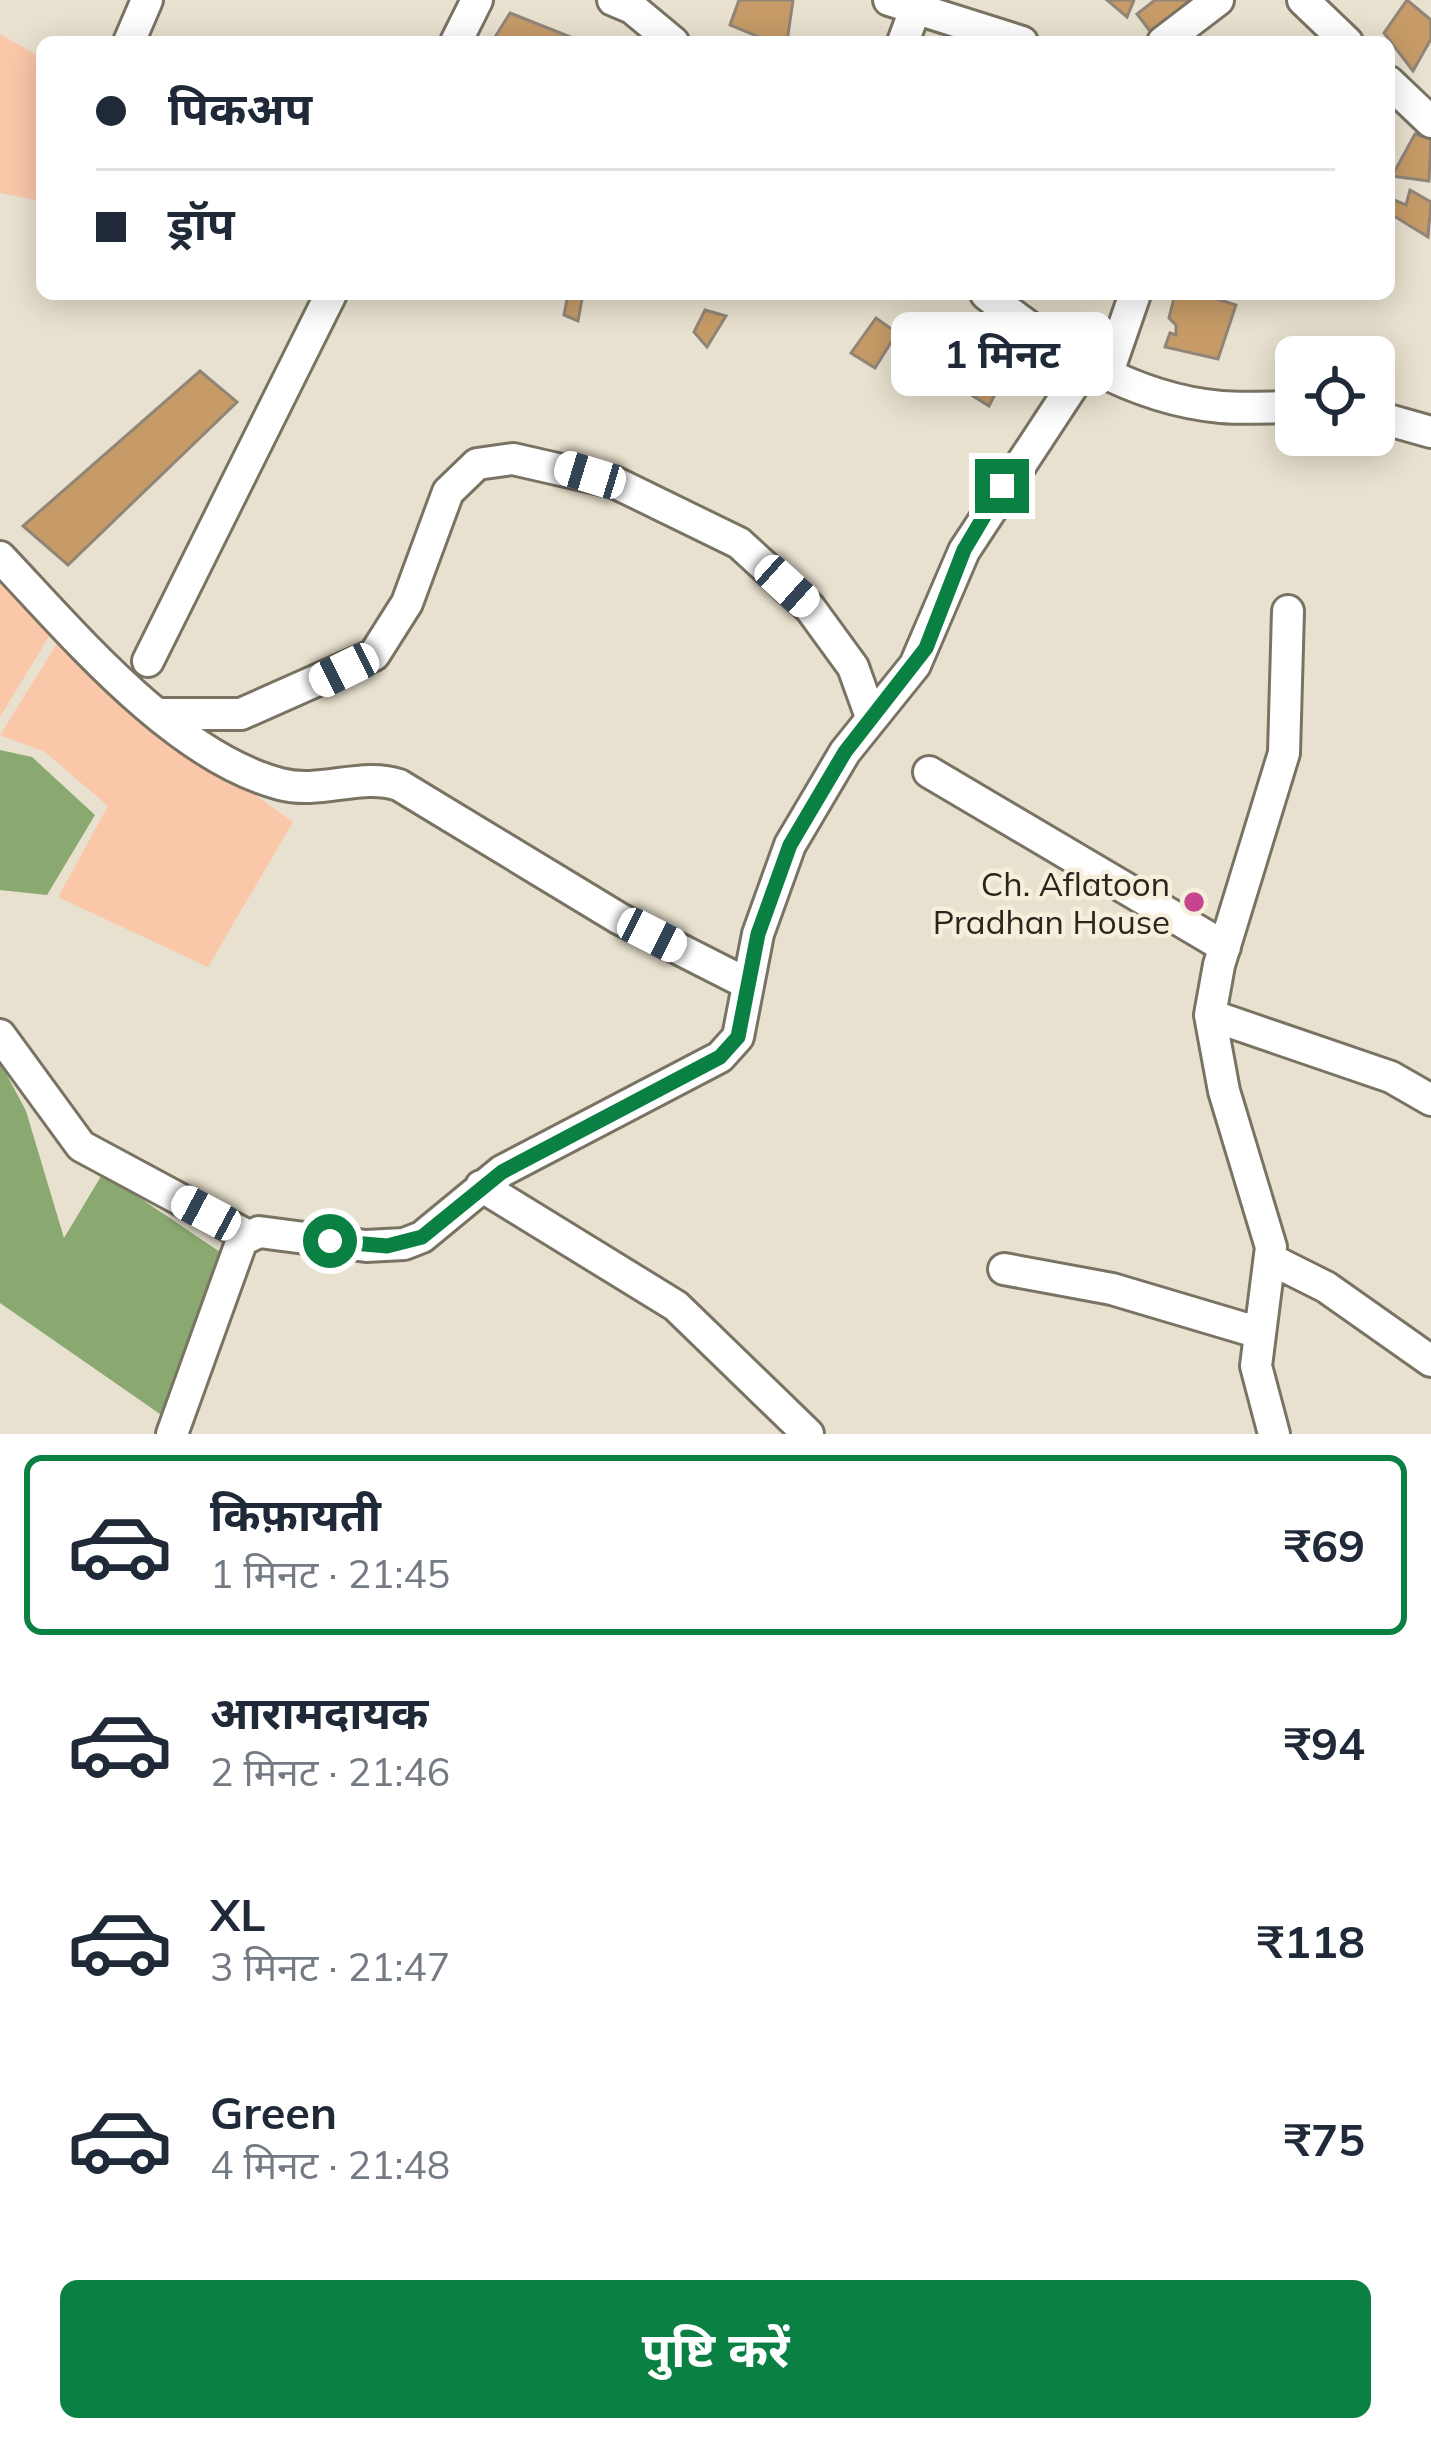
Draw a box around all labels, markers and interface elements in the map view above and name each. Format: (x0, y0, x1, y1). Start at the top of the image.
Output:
text: पिकअप (168, 80, 312, 136)
text: ड्रॉप (168, 195, 235, 251)
callout: 1 मिनट (891, 312, 1113, 396)
text: 1 मिनट (944, 329, 1060, 378)
map controls (1275, 336, 1395, 456)
button: locate (1275, 336, 1395, 456)
car (550, 447, 630, 503)
route end (975, 459, 1029, 513)
car (748, 549, 826, 623)
car (304, 638, 384, 702)
place label: Ch. Aflatoon Pradhan House (933, 863, 1170, 942)
marker: Ch. Aflatoon Pradhan House (1181, 889, 1207, 915)
car (612, 903, 692, 967)
car (166, 1180, 246, 1246)
route start (303, 1214, 357, 1268)
text: किफ़ायती (210, 1486, 381, 1542)
icon: car (66, 1491, 174, 1599)
text: ₹69 (1284, 1517, 1365, 1573)
text: 1 मिनट · 21:45 (210, 1549, 450, 1598)
text: आरामदायक (210, 1684, 428, 1740)
icon: car (66, 1689, 174, 1797)
text: ₹94 (1284, 1715, 1365, 1771)
text: 2 मिनट · 21:46 (210, 1747, 450, 1796)
text: XL (210, 1886, 265, 1942)
icon: car (66, 1887, 174, 1995)
text: ₹118 (1257, 1913, 1365, 1969)
text: 3 मिनट · 21:47 (210, 1942, 450, 1991)
text: Green (210, 2084, 337, 2140)
icon: car (66, 2085, 174, 2193)
text: ₹75 (1284, 2111, 1365, 2167)
text: 4 मिनट · 21:48 (210, 2140, 450, 2189)
button: पुष्टि करें (60, 2280, 1371, 2418)

